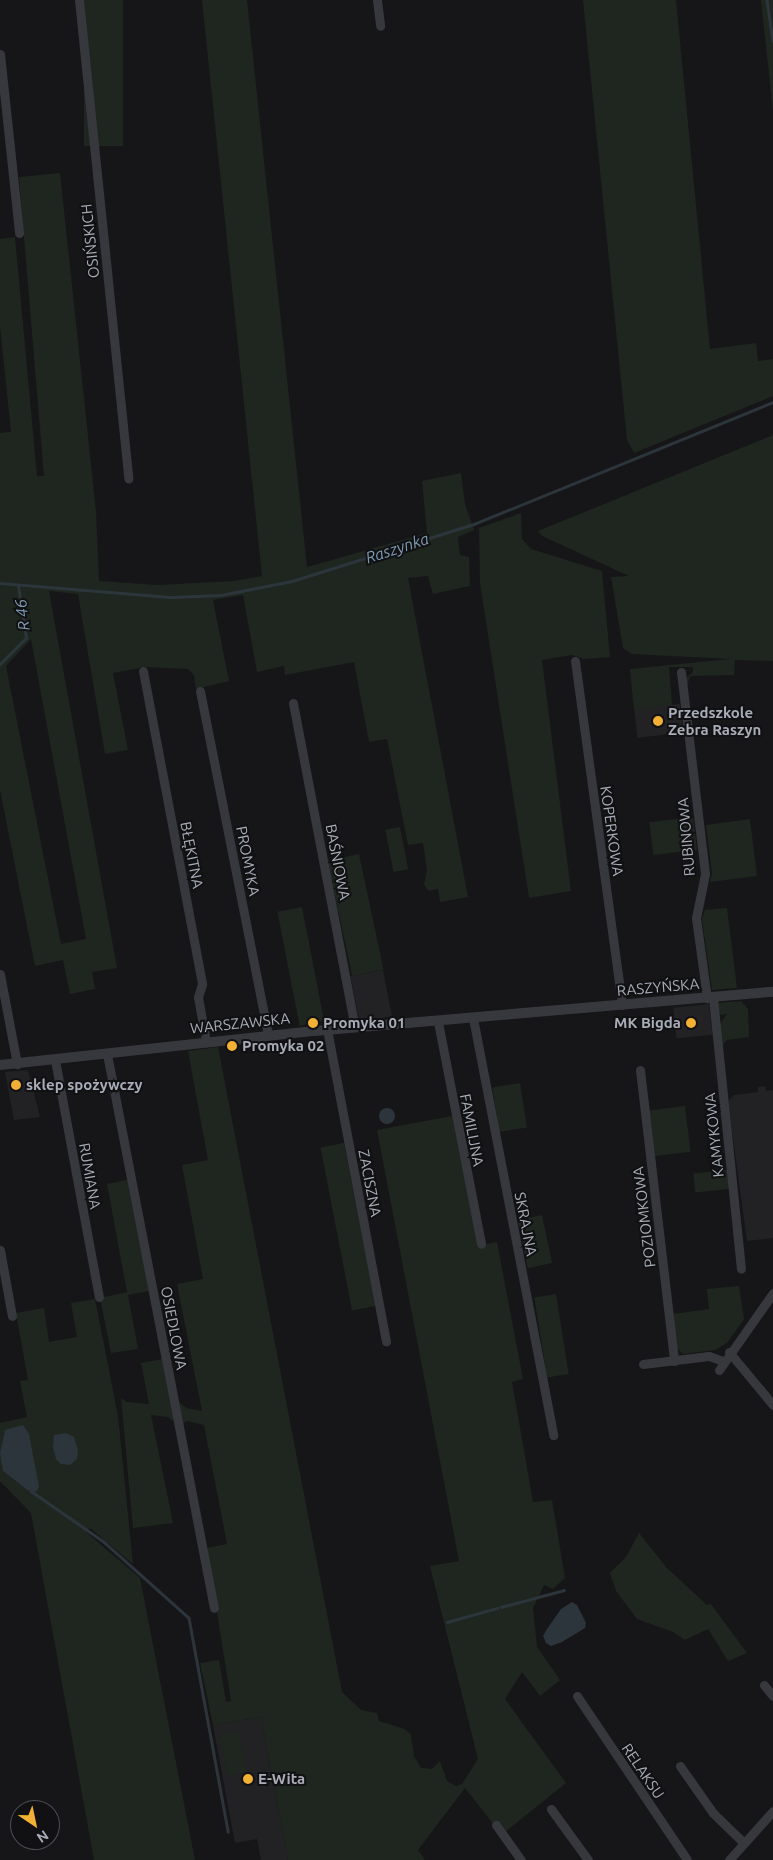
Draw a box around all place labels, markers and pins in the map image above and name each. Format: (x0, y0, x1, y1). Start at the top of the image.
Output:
place label: Przedszkole Zebra Raszyn (668, 703, 761, 738)
marker: Przedszkole Zebra Raszyn (652, 715, 664, 727)
place label: Promyka 01 (323, 1014, 405, 1032)
place label: MK Bigda (614, 1014, 681, 1032)
marker: Promyka 01 (307, 1017, 319, 1029)
marker: MK Bigda (685, 1017, 697, 1029)
place label: Promyka 02 (242, 1037, 324, 1055)
marker: Promyka 02 (226, 1040, 238, 1052)
place label: sklep spożywczy (26, 1076, 142, 1094)
marker: sklep spożywczy (10, 1079, 22, 1091)
place label: E-Wita (258, 1770, 305, 1788)
marker: E-Wita (242, 1773, 254, 1785)

